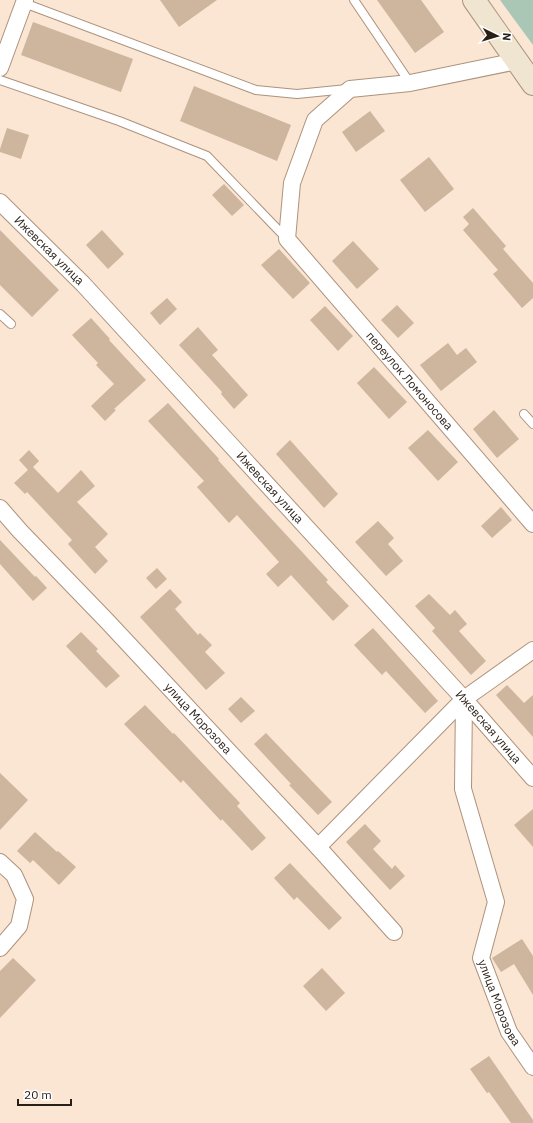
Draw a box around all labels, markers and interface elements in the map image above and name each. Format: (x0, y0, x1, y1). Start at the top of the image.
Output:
north arrow (477, 16, 517, 56)
text: N (500, 32, 514, 41)
street label: Ижевская улица (11, 212, 88, 288)
street label: переулок Ломоносова (363, 328, 457, 433)
street label: Ижевская улица (233, 448, 307, 527)
street label: улица Морозова (161, 679, 236, 757)
street label: Ижевская улица (453, 687, 525, 767)
street label: улица Морозова (475, 957, 525, 1049)
scale bar (18, 1081, 71, 1107)
text: 20 m (24, 1087, 52, 1102)

